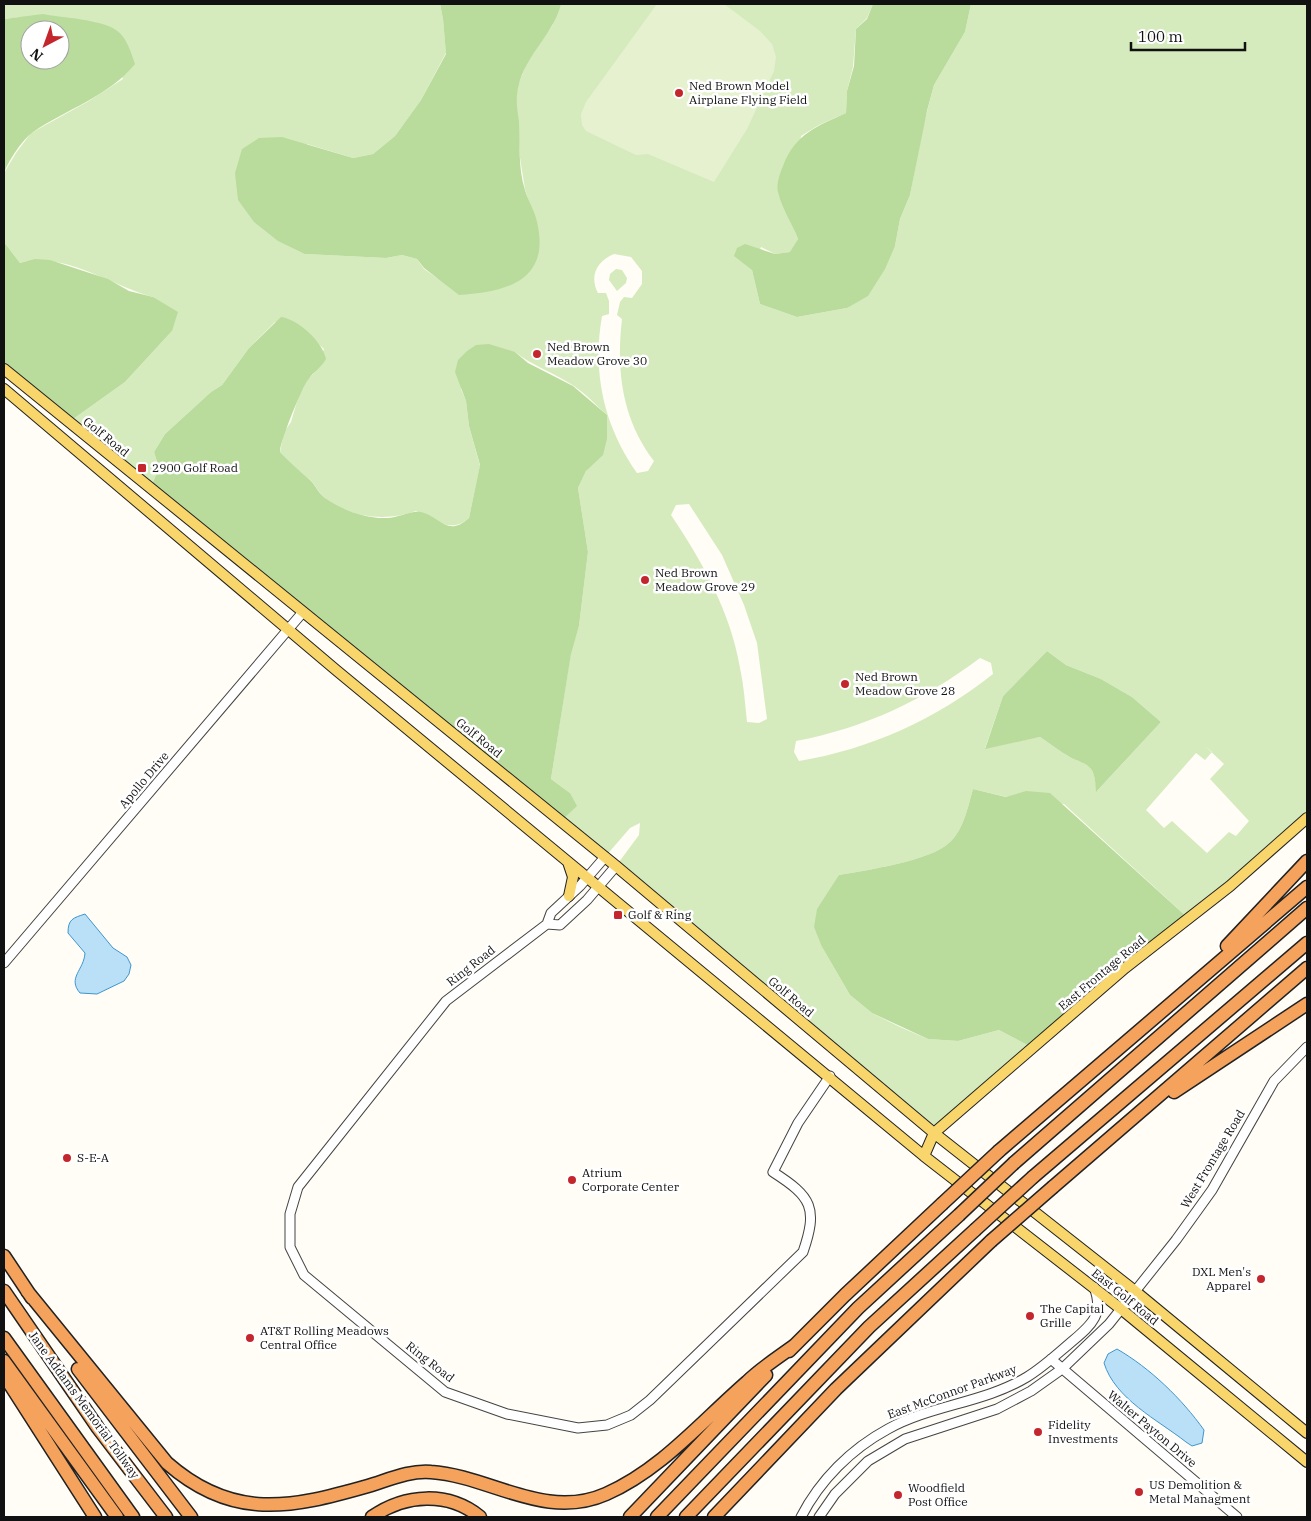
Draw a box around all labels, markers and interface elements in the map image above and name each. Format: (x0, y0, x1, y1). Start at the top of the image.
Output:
north arrow (20, 20, 70, 70)
scale bar (1131, 20, 1245, 52)
text: 100 m (1138, 27, 1183, 46)
text: N (26, 44, 47, 65)
place label: Ned Brown Model Airplane Flying Field (689, 78, 807, 107)
marker: Ned Brown Model Airplane Flying Field (673, 87, 685, 99)
place label: Ned Brown Meadow Grove 30 (547, 339, 647, 368)
marker: Ned Brown Meadow Grove 30 (531, 348, 543, 360)
street label: Golf Road (80, 414, 132, 460)
place label: 2900 Golf Road (152, 460, 238, 475)
marker: 2900 Golf Road (136, 462, 148, 474)
place label: Ned Brown Meadow Grove 29 (655, 565, 755, 594)
marker: Ned Brown Meadow Grove 29 (639, 574, 651, 586)
place label: Ned Brown Meadow Grove 28 (855, 669, 955, 698)
marker: Ned Brown Meadow Grove 28 (839, 678, 851, 690)
street label: Golf Road (453, 715, 505, 761)
street label: Apollo Drive (116, 748, 172, 811)
place label: Golf & Ring (628, 907, 692, 922)
marker: Golf & Ring (612, 909, 624, 921)
street label: East Frontage Road (1055, 932, 1148, 1013)
street label: Ring Road (443, 942, 498, 989)
street label: Golf Road (766, 973, 817, 1020)
street label: West Frontage Road (1177, 1107, 1248, 1211)
place label: S-E-A (77, 1150, 110, 1165)
marker: S-E-A (61, 1152, 73, 1164)
place label: Atrium Corporate Center (582, 1165, 680, 1194)
marker: Atrium Corporate Center (566, 1174, 578, 1186)
place label: DXL Men's Apparel (1192, 1264, 1251, 1293)
street label: East Golf Road (1089, 1265, 1162, 1328)
marker: DXL Men's Apparel (1255, 1273, 1267, 1285)
place label: The Capital Grille (1040, 1301, 1105, 1330)
marker: The Capital Grille (1024, 1310, 1036, 1322)
place label: AT&T Rolling Meadows Central Office (260, 1323, 389, 1352)
street label: Jane Addams Memorial Tollway (26, 1328, 143, 1482)
marker: AT&T Rolling Meadows Central Office (244, 1332, 256, 1344)
street label: Ring Road (403, 1338, 458, 1385)
street label: East McConnor Parkway (885, 1361, 1019, 1422)
street label: Walter Payton Drive (1105, 1387, 1200, 1470)
place label: Fidelity Investments (1048, 1417, 1118, 1446)
marker: Fidelity Investments (1032, 1426, 1044, 1438)
place label: US Demolition & Metal Managment (1149, 1477, 1251, 1506)
place label: Woodfield Post Office (908, 1480, 968, 1509)
marker: US Demolition & Metal Managment (1133, 1486, 1145, 1498)
marker: Woodfield Post Office (892, 1489, 904, 1501)

